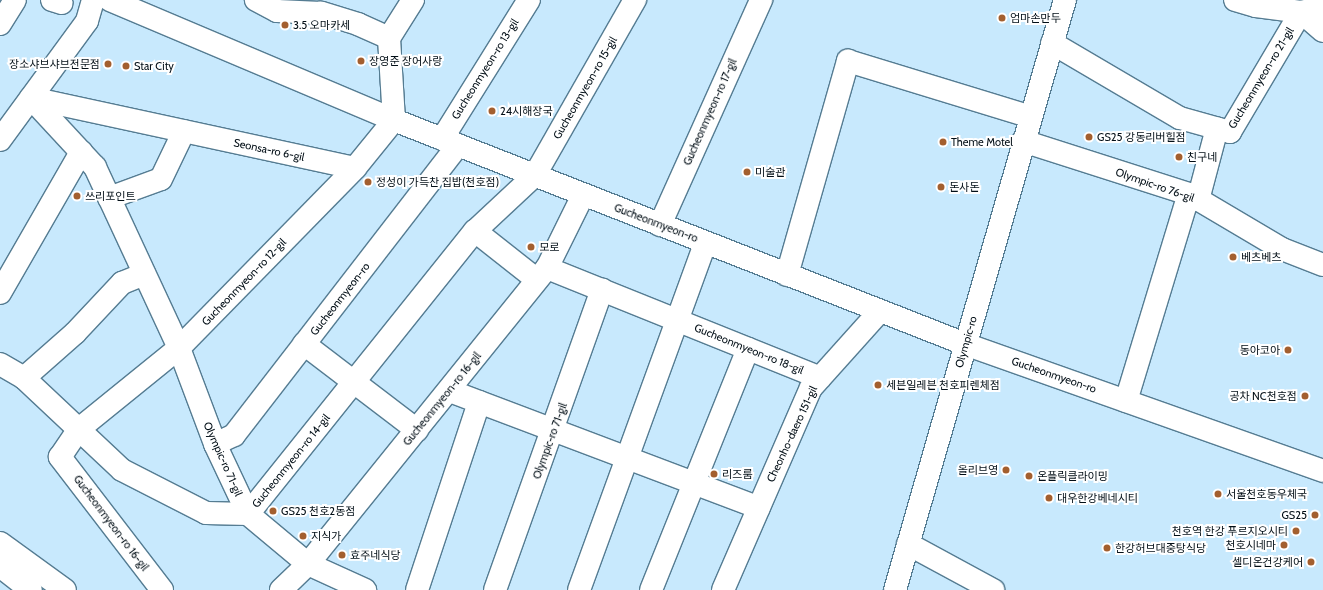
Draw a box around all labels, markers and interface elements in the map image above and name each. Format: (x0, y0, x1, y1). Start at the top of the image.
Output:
place label: 엄마손만두 (1010, 11, 1061, 25)
marker: 엄마손만두 (997, 13, 1007, 23)
street label: Gucheonmyeon-ro 13-gil (449, 16, 521, 122)
place label: 3.5 오마카세 (293, 18, 350, 32)
marker: 3.5 오마카세 (280, 20, 290, 30)
street label: Gucheonmyeon-ro 21-gil (1226, 25, 1296, 131)
street label: Gucheonmyeon-ro 15-gil (550, 34, 620, 142)
place label: 장영준 장어사랑 (369, 54, 442, 68)
marker: 장영준 장어사랑 (356, 56, 366, 66)
place label: 장소샤브샤브전문점 (9, 57, 100, 71)
street label: Gucheonmyeon-ro 17-gil (681, 57, 739, 167)
marker: 장소샤브샤브전문점 (103, 59, 113, 69)
place label: Star City (134, 59, 174, 73)
marker: Star City (121, 61, 131, 71)
place label: 24시해장국 (500, 104, 553, 118)
marker: 24시해장국 (487, 106, 497, 116)
place label: GS25 강동리버힐점 (1097, 130, 1186, 144)
marker: GS25 강동리버힐점 (1084, 132, 1094, 142)
place label: Theme Motel (951, 135, 1013, 149)
street label: Seonsa-ro 6-gil (232, 136, 306, 164)
marker: Theme Motel (938, 137, 948, 147)
place label: 친구네 (1187, 150, 1217, 164)
marker: 친구네 (1174, 152, 1184, 162)
place label: 미술관 (755, 165, 785, 179)
street label: Olympic-ro 76-gil (1114, 165, 1196, 205)
marker: 미술관 (742, 167, 752, 177)
place label: 정성이 가득찬 집밥(천호점) (376, 175, 499, 189)
marker: 정성이 가득찬 집밥(천호점) (363, 177, 373, 187)
place label: 돈사돈 (949, 180, 979, 194)
marker: 돈사돈 (936, 182, 946, 192)
place label: 쓰리포인트 (85, 189, 136, 203)
marker: 쓰리포인트 (72, 191, 82, 201)
street label: Gucheonmyeon-ro (612, 201, 700, 245)
street label: Gucheonmyeon-ro 12-gil (199, 236, 289, 328)
place label: 모로 (539, 240, 559, 254)
marker: 모로 (526, 242, 536, 252)
place label: 베츠베츠 (1241, 250, 1281, 264)
marker: 베츠베츠 (1228, 252, 1238, 262)
street label: Gucheonmyeon-ro (308, 260, 372, 338)
street label: Olympic-ro (952, 315, 980, 369)
street label: Gucheonmyeon-ro 18-gil (692, 321, 806, 377)
place label: 동아코아 (1240, 343, 1280, 357)
marker: 동아코아 (1283, 345, 1293, 355)
street label: Gucheonmyeon-ro 16-gil (400, 350, 484, 448)
street label: Gucheonmyeon-ro (1010, 354, 1098, 396)
place label: 세븐일레븐 천호피렌체점 (886, 378, 1000, 392)
marker: 세븐일레븐 천호피렌체점 (873, 380, 883, 390)
street label: Cheonho-daero 151-gil (764, 384, 820, 484)
place label: 공차 NC천호점 (1229, 389, 1297, 403)
marker: 공차 NC천호점 (1300, 391, 1310, 401)
street label: Olympic-ro 71-gil (530, 401, 570, 481)
street label: Gucheonmyeon-ro 14-gil (249, 412, 333, 510)
street label: Olympic-ro 71-gil (201, 420, 245, 498)
place label: 올리브영 (958, 463, 998, 477)
marker: 올리브영 (1001, 465, 1011, 475)
place label: 리즈룸 (722, 467, 752, 481)
marker: 리즈룸 (709, 469, 719, 479)
place label: 온플릭클라이밍 (1037, 469, 1108, 483)
marker: 온플릭클라이밍 (1024, 471, 1034, 481)
street label: Gucheonmyeon-ro 16-gil (71, 473, 151, 573)
place label: 서울천호동우체국 (1226, 487, 1307, 501)
marker: 서울천호동우체국 (1213, 489, 1223, 499)
place label: 대우한강베네시티 (1057, 491, 1138, 505)
marker: 대우한강베네시티 (1044, 493, 1054, 503)
place label: GS25 천호2동점 (281, 504, 355, 518)
marker: GS25 천호2동점 (268, 506, 278, 516)
place label: GS25 (1281, 508, 1307, 522)
marker: GS25 (1310, 510, 1320, 520)
place label: 천호역 한강 푸르지오시티 (1172, 524, 1288, 538)
marker: 천호역 한강 푸르지오시티 (1291, 526, 1301, 536)
place label: 지식가 (311, 529, 341, 543)
marker: 지식가 (298, 531, 308, 541)
place label: 천호시네마 (1225, 538, 1276, 552)
marker: 천호시네마 (1279, 540, 1289, 550)
place label: 한강허브대중탕식당 (1115, 541, 1206, 555)
marker: 한강허브대중탕식당 (1102, 543, 1112, 553)
place label: 효주네식당 (350, 548, 401, 562)
marker: 효주네식당 (337, 550, 347, 560)
place label: 셀디온건강케어 (1232, 555, 1303, 569)
marker: 셀디온건강케어 (1306, 557, 1316, 567)

